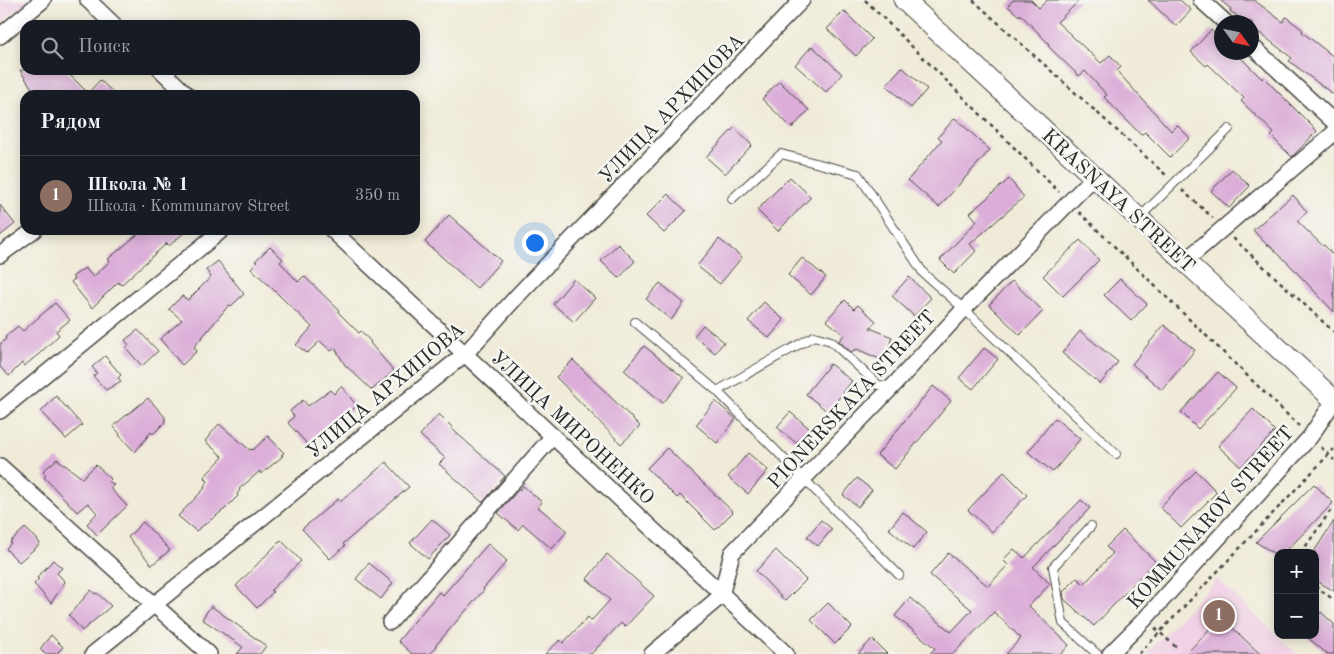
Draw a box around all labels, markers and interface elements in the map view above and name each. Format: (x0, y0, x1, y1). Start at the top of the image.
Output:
north arrow (1214, 15, 1259, 60)
search box (20, 20, 420, 75)
street label: УЛИЦА АРХИПОВА (596, 31, 749, 188)
icon: search (38, 34, 66, 62)
text: Поиск (78, 38, 130, 57)
text: Рядом (40, 112, 101, 133)
street label: KRASNAYA STREET (1037, 126, 1198, 277)
text: Школа № 1 (87, 176, 189, 195)
text: 1 (51, 188, 61, 204)
text: 350 m (355, 188, 400, 204)
text: Школа · Kommunarov Street (87, 199, 290, 215)
your location (522, 230, 548, 256)
street label: PIONERSKAYA STREET (765, 307, 940, 493)
street label: УЛИЦА АРХИПОВА (304, 320, 469, 463)
street label: УЛИЦА МИРОНЕНКО (486, 348, 657, 509)
street label: KOMMUNAROV STREET (1124, 423, 1299, 614)
map controls (1274, 549, 1319, 639)
button: + (1274, 549, 1319, 594)
button: − (1274, 594, 1319, 639)
pin: 1 (1203, 597, 1235, 635)

